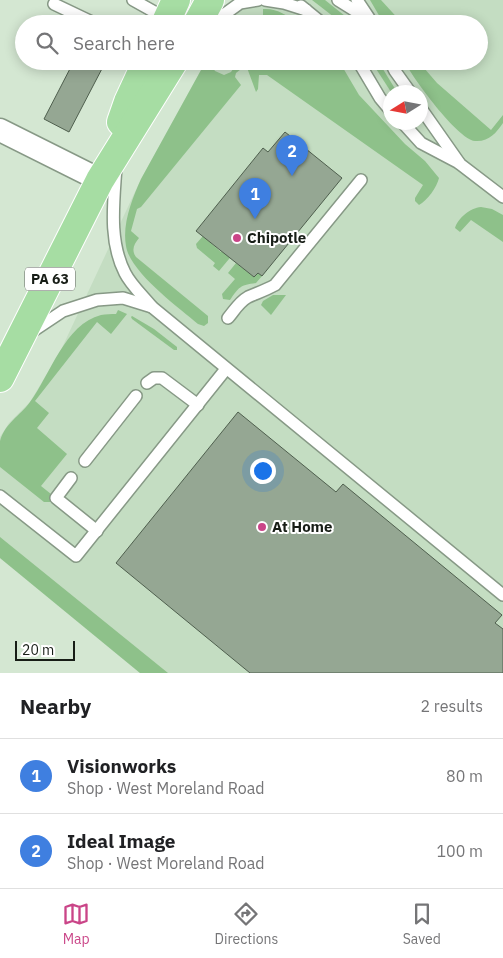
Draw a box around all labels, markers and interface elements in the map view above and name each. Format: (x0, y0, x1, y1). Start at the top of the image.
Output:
search box (15, 15, 488, 70)
icon: search (33, 29, 61, 57)
text: Search here (73, 31, 175, 55)
north arrow (383, 85, 428, 130)
pin: 2 (276, 135, 308, 176)
pin: 1 (239, 178, 271, 219)
place label: Chipotle (247, 228, 306, 247)
marker: Chipotle (231, 232, 243, 244)
road number: PA 63 (25, 268, 75, 290)
your location (250, 458, 276, 484)
place label: At Home (272, 517, 332, 536)
marker: At Home (256, 521, 268, 533)
scale bar (15, 638, 75, 661)
text: 20 m (22, 641, 54, 659)
text: Nearby (20, 692, 91, 720)
text: 2 results (420, 696, 483, 716)
text: Visionworks (67, 754, 176, 778)
text: 1 (31, 766, 41, 786)
text: 80 m (446, 766, 483, 786)
text: Shop · West Moreland Road (67, 778, 265, 798)
text: Ideal Image (67, 829, 175, 853)
text: 2 (31, 841, 41, 861)
text: 100 m (436, 841, 483, 861)
text: Shop · West Moreland Road (67, 853, 265, 873)
tab: Map (62, 900, 90, 948)
tab: Directions (215, 900, 278, 948)
tab: Saved (403, 900, 441, 948)

